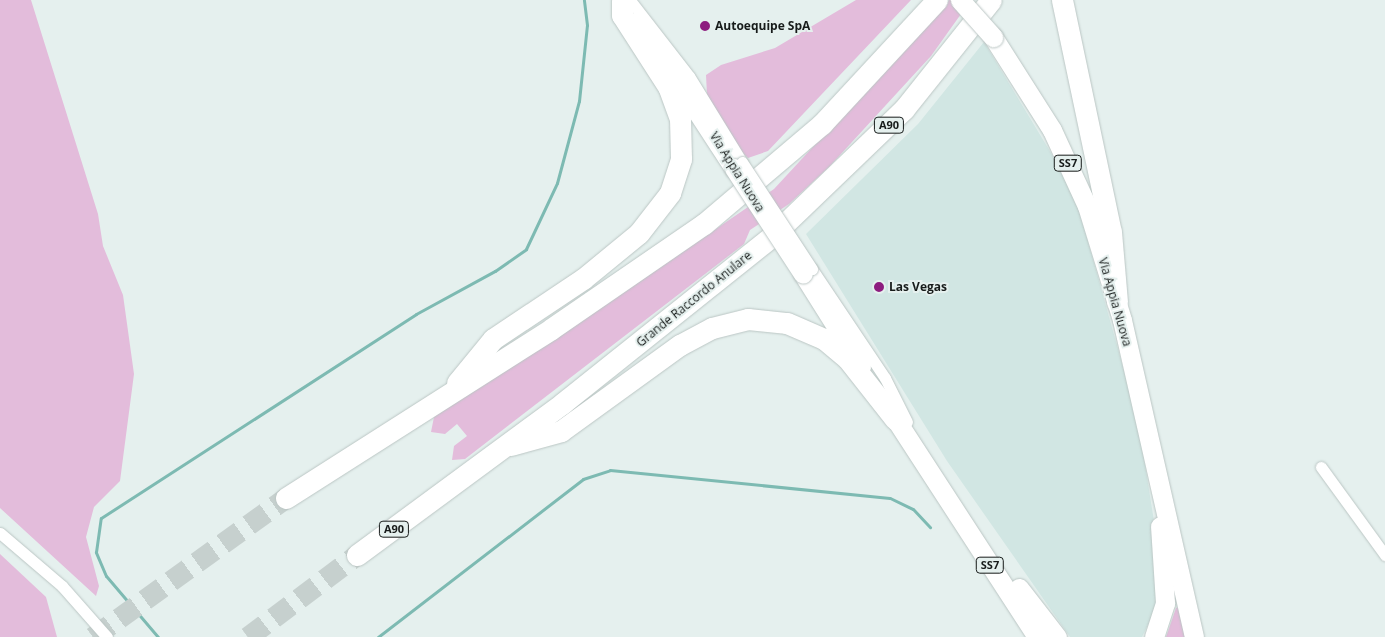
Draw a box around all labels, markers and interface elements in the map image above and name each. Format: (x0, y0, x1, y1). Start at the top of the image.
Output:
place label: Autoequipe SpA (715, 19, 810, 33)
marker: Autoequipe SpA (699, 20, 711, 32)
road number: A90 (873, 116, 905, 134)
street label: Via Appia Nuova (707, 129, 767, 215)
road number: SS7 (1053, 154, 1083, 172)
street label: Grande Raccordo Anulare (634, 248, 754, 350)
street label: Via Appia Nuova (1095, 256, 1135, 348)
place label: Las Vegas (889, 280, 947, 294)
marker: Las Vegas (873, 281, 885, 293)
road number: A90 (378, 520, 410, 538)
road number: SS7 (975, 556, 1005, 574)

